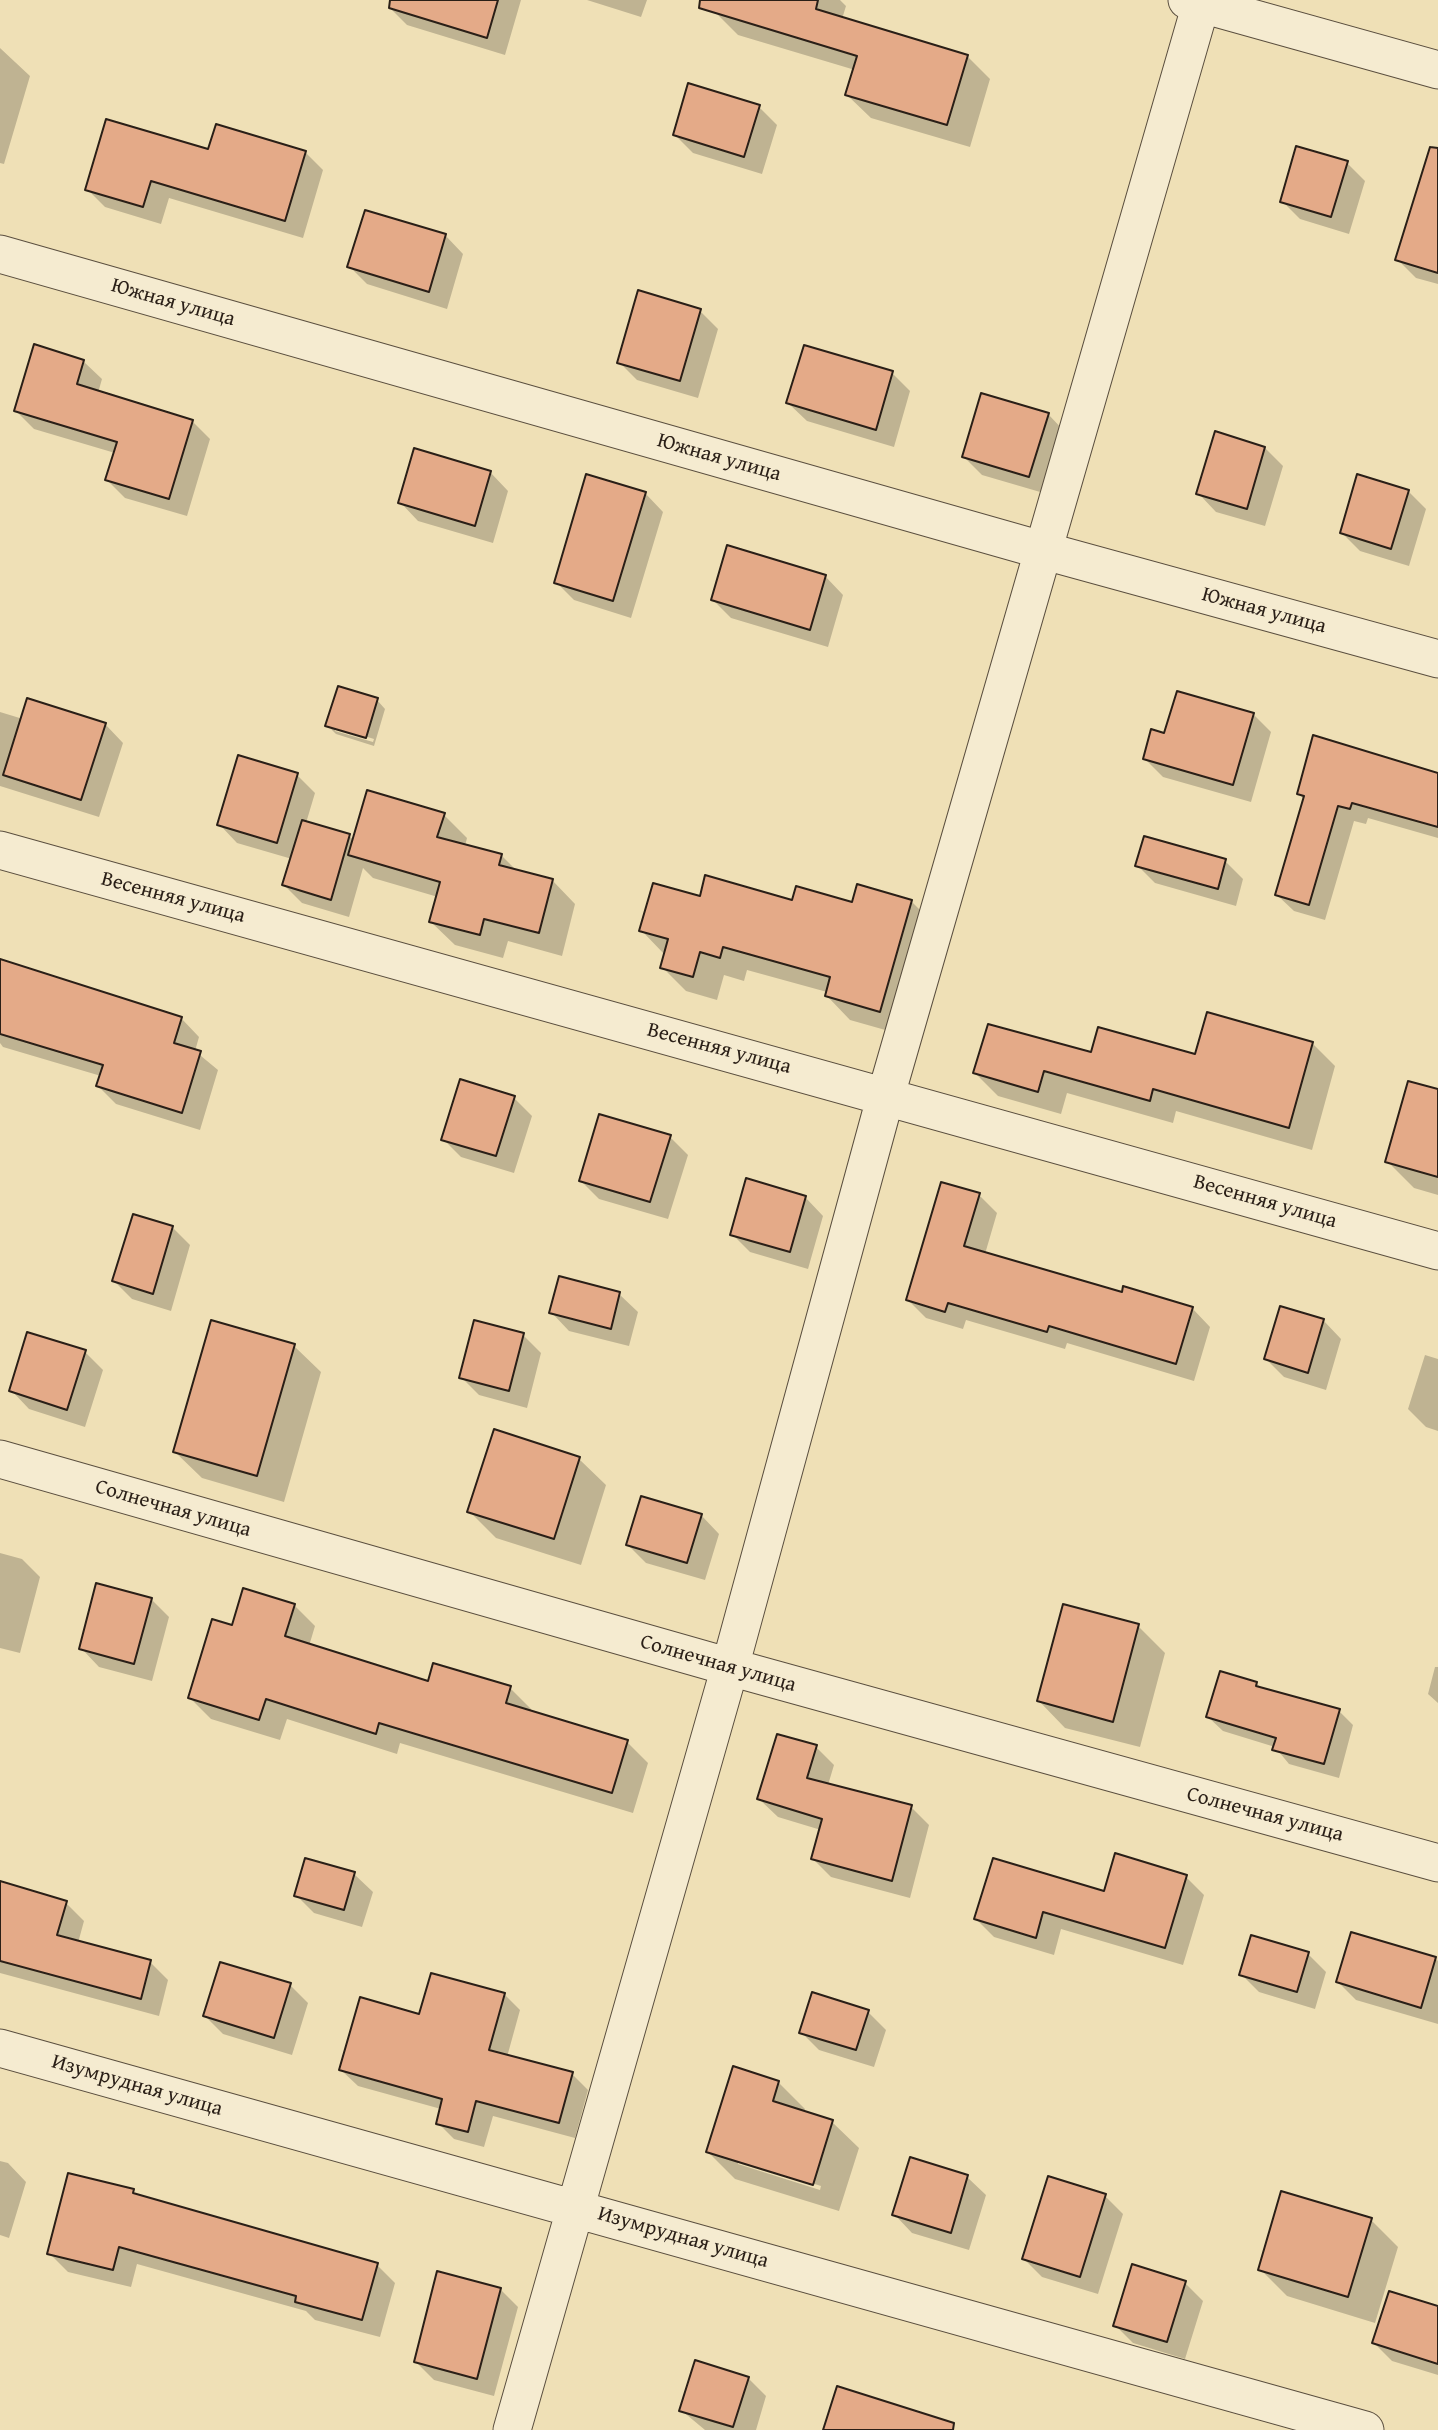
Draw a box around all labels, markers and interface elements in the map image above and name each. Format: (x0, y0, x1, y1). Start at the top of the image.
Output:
street label: Южная улица (108, 273, 238, 333)
street label: Южная улица (654, 428, 784, 488)
street label: Южная улица (1199, 582, 1329, 640)
street label: Весенняя улица (98, 867, 248, 929)
street label: Весенняя улица (644, 1018, 794, 1080)
street label: Весенняя улица (1190, 1170, 1340, 1234)
street label: Солнечная улица (92, 1475, 254, 1543)
street label: Солнечная улица (637, 1630, 799, 1698)
street label: Солнечная улица (1184, 1782, 1346, 1848)
street label: Изумрудная улица (49, 2050, 225, 2122)
street label: Изумрудная улица (595, 2202, 771, 2274)

